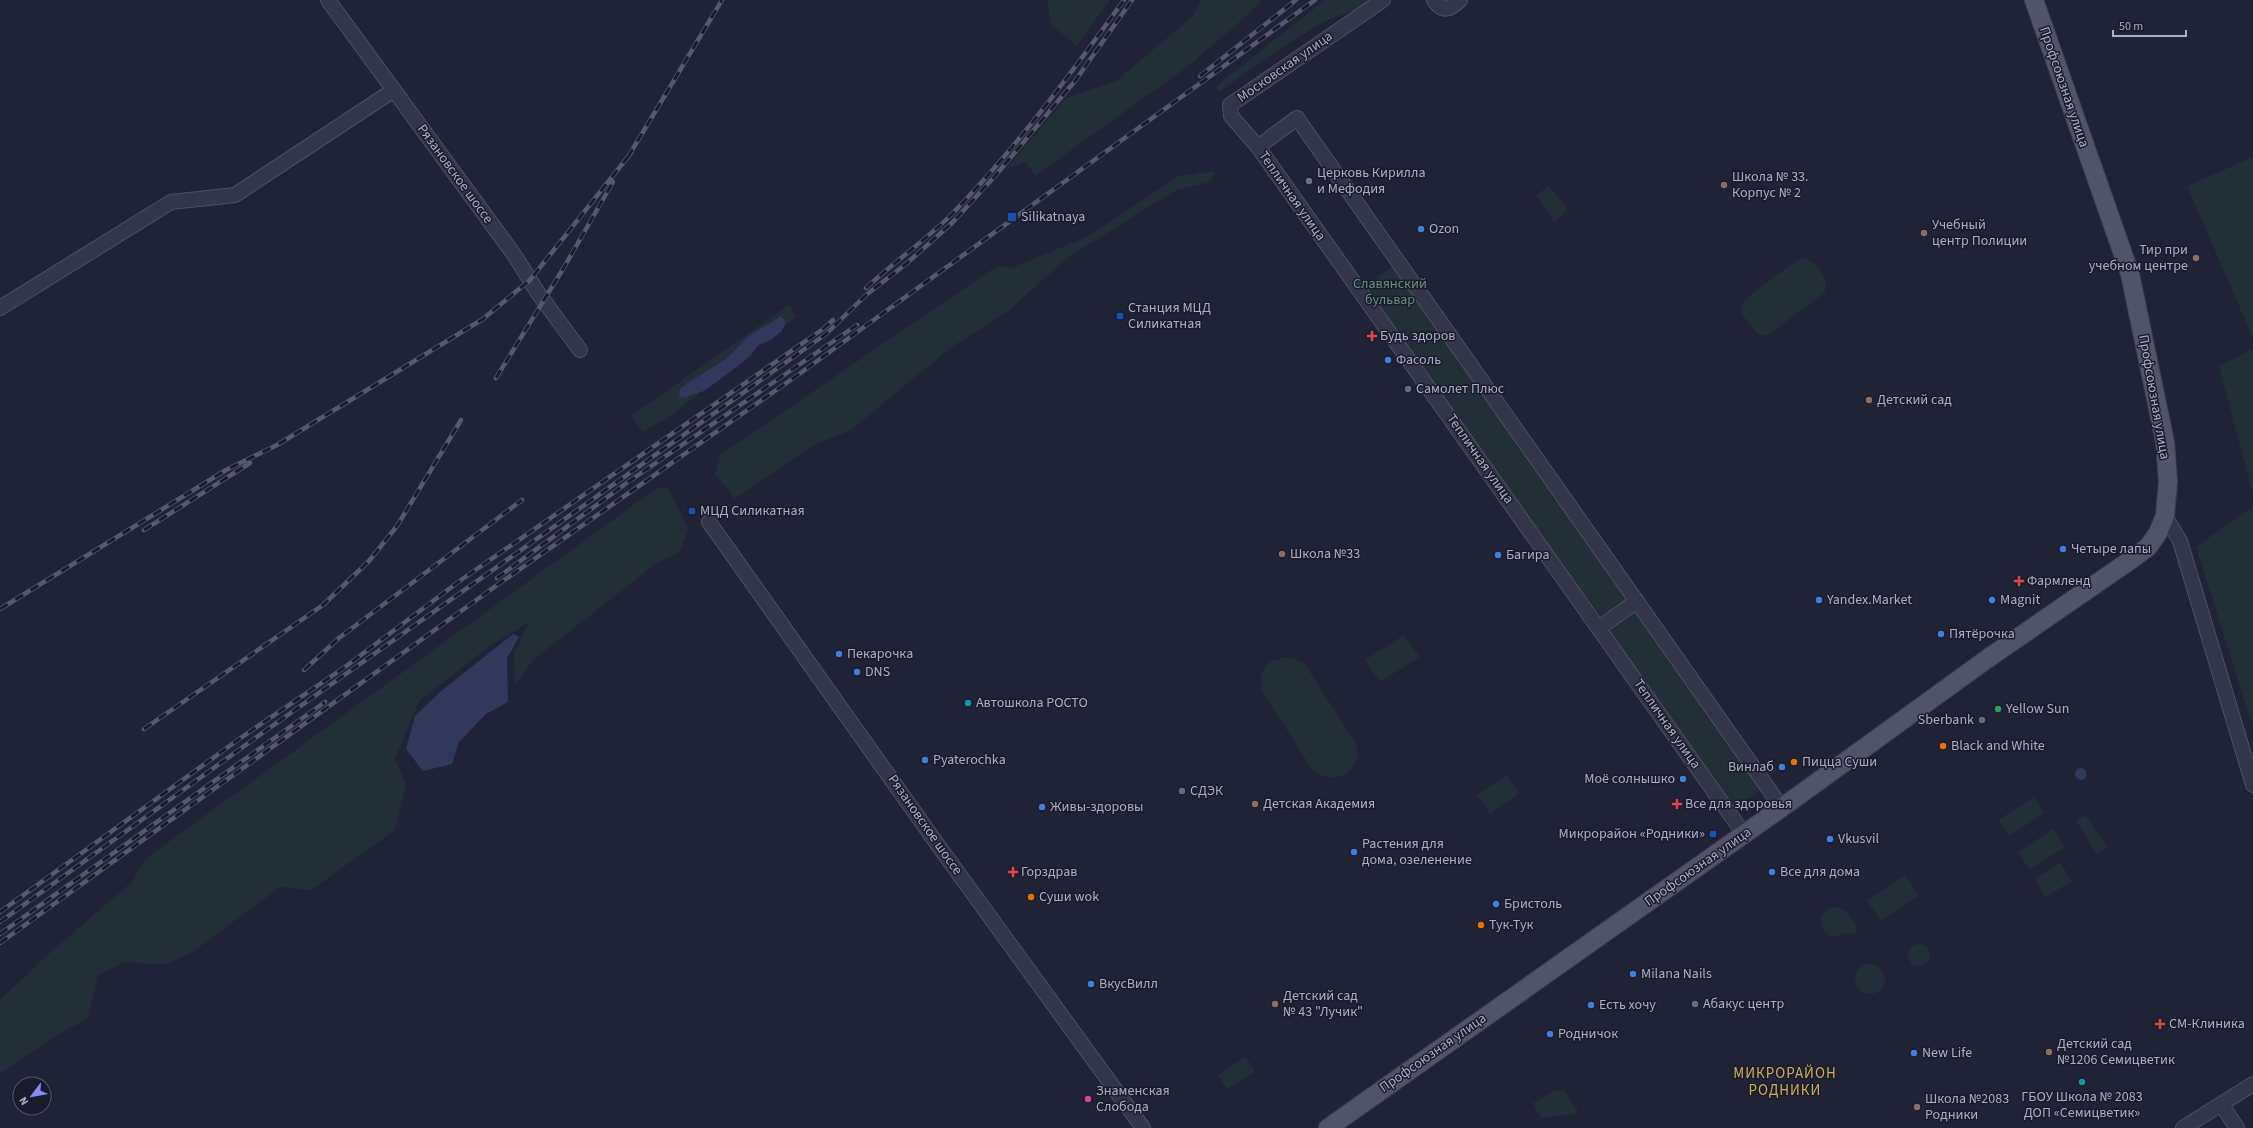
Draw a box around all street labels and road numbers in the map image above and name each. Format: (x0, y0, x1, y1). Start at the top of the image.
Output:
street label: Профсоюзная улица (2034, 24, 2094, 150)
street label: Московская улица (1233, 27, 1337, 107)
street label: Рязановское шоссе (412, 120, 498, 228)
street label: Тепличная улица (1254, 147, 1330, 245)
street label: Профсоюзная улица (2133, 333, 2175, 461)
street label: Тепличная улица (1442, 410, 1518, 508)
street label: Тепличная улица (1629, 675, 1705, 773)
street label: Рязановское шоссе (883, 771, 967, 879)
street label: Профсоюзная улица (1640, 823, 1756, 911)
street label: Профсоюзная улица (1375, 1009, 1491, 1097)

